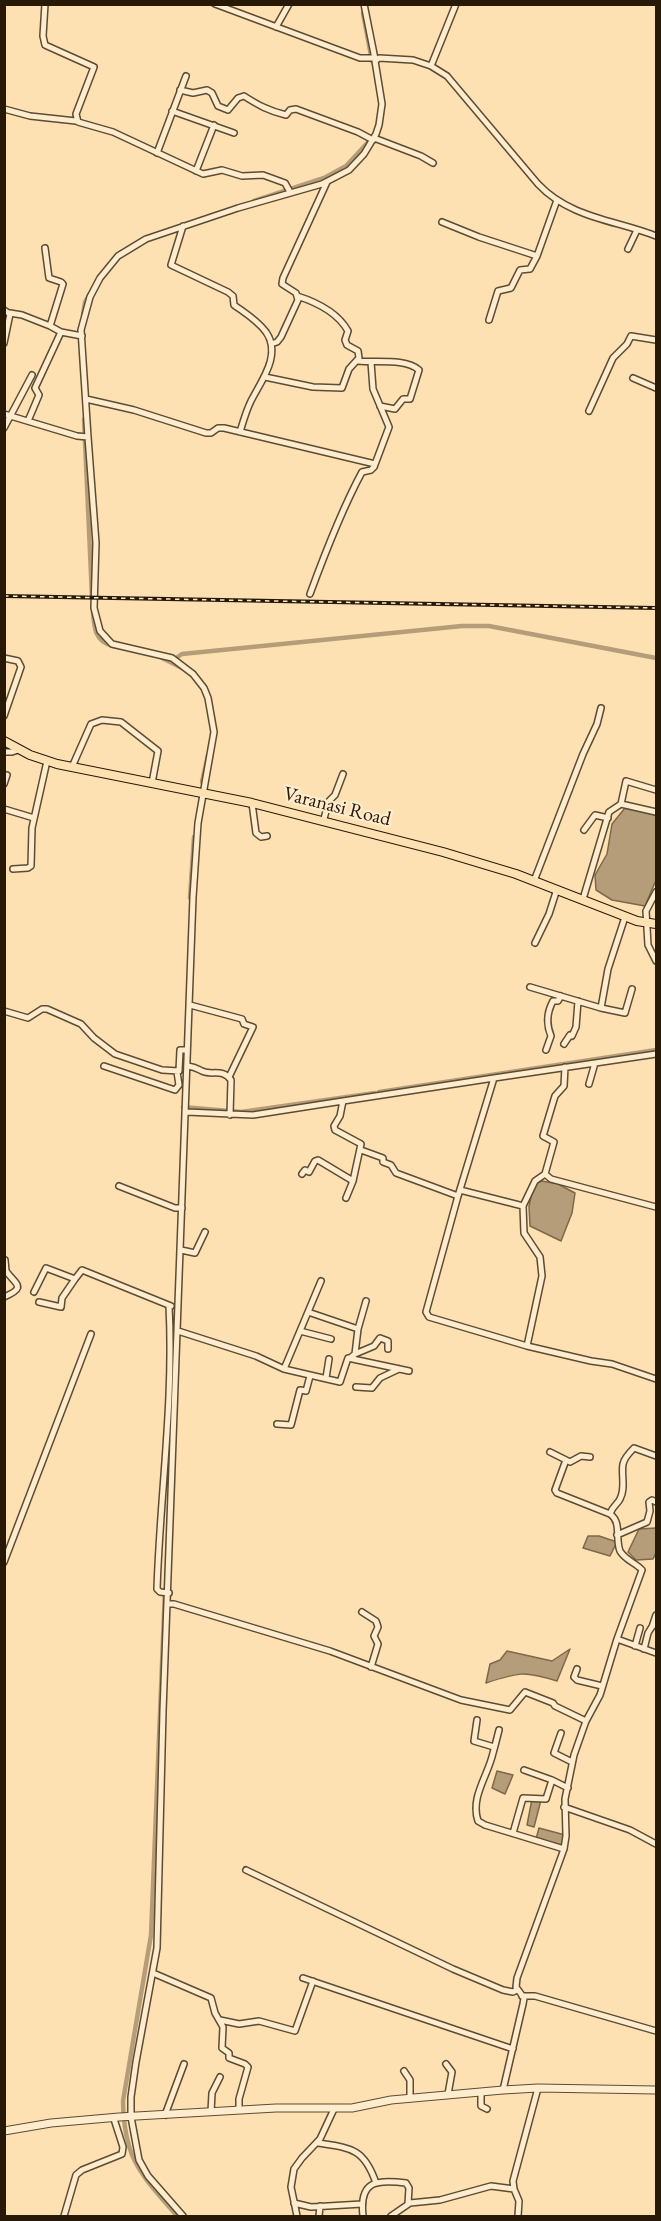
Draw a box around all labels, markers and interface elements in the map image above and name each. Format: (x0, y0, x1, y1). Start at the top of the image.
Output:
street label: Varanasi Road (281, 782, 393, 832)

